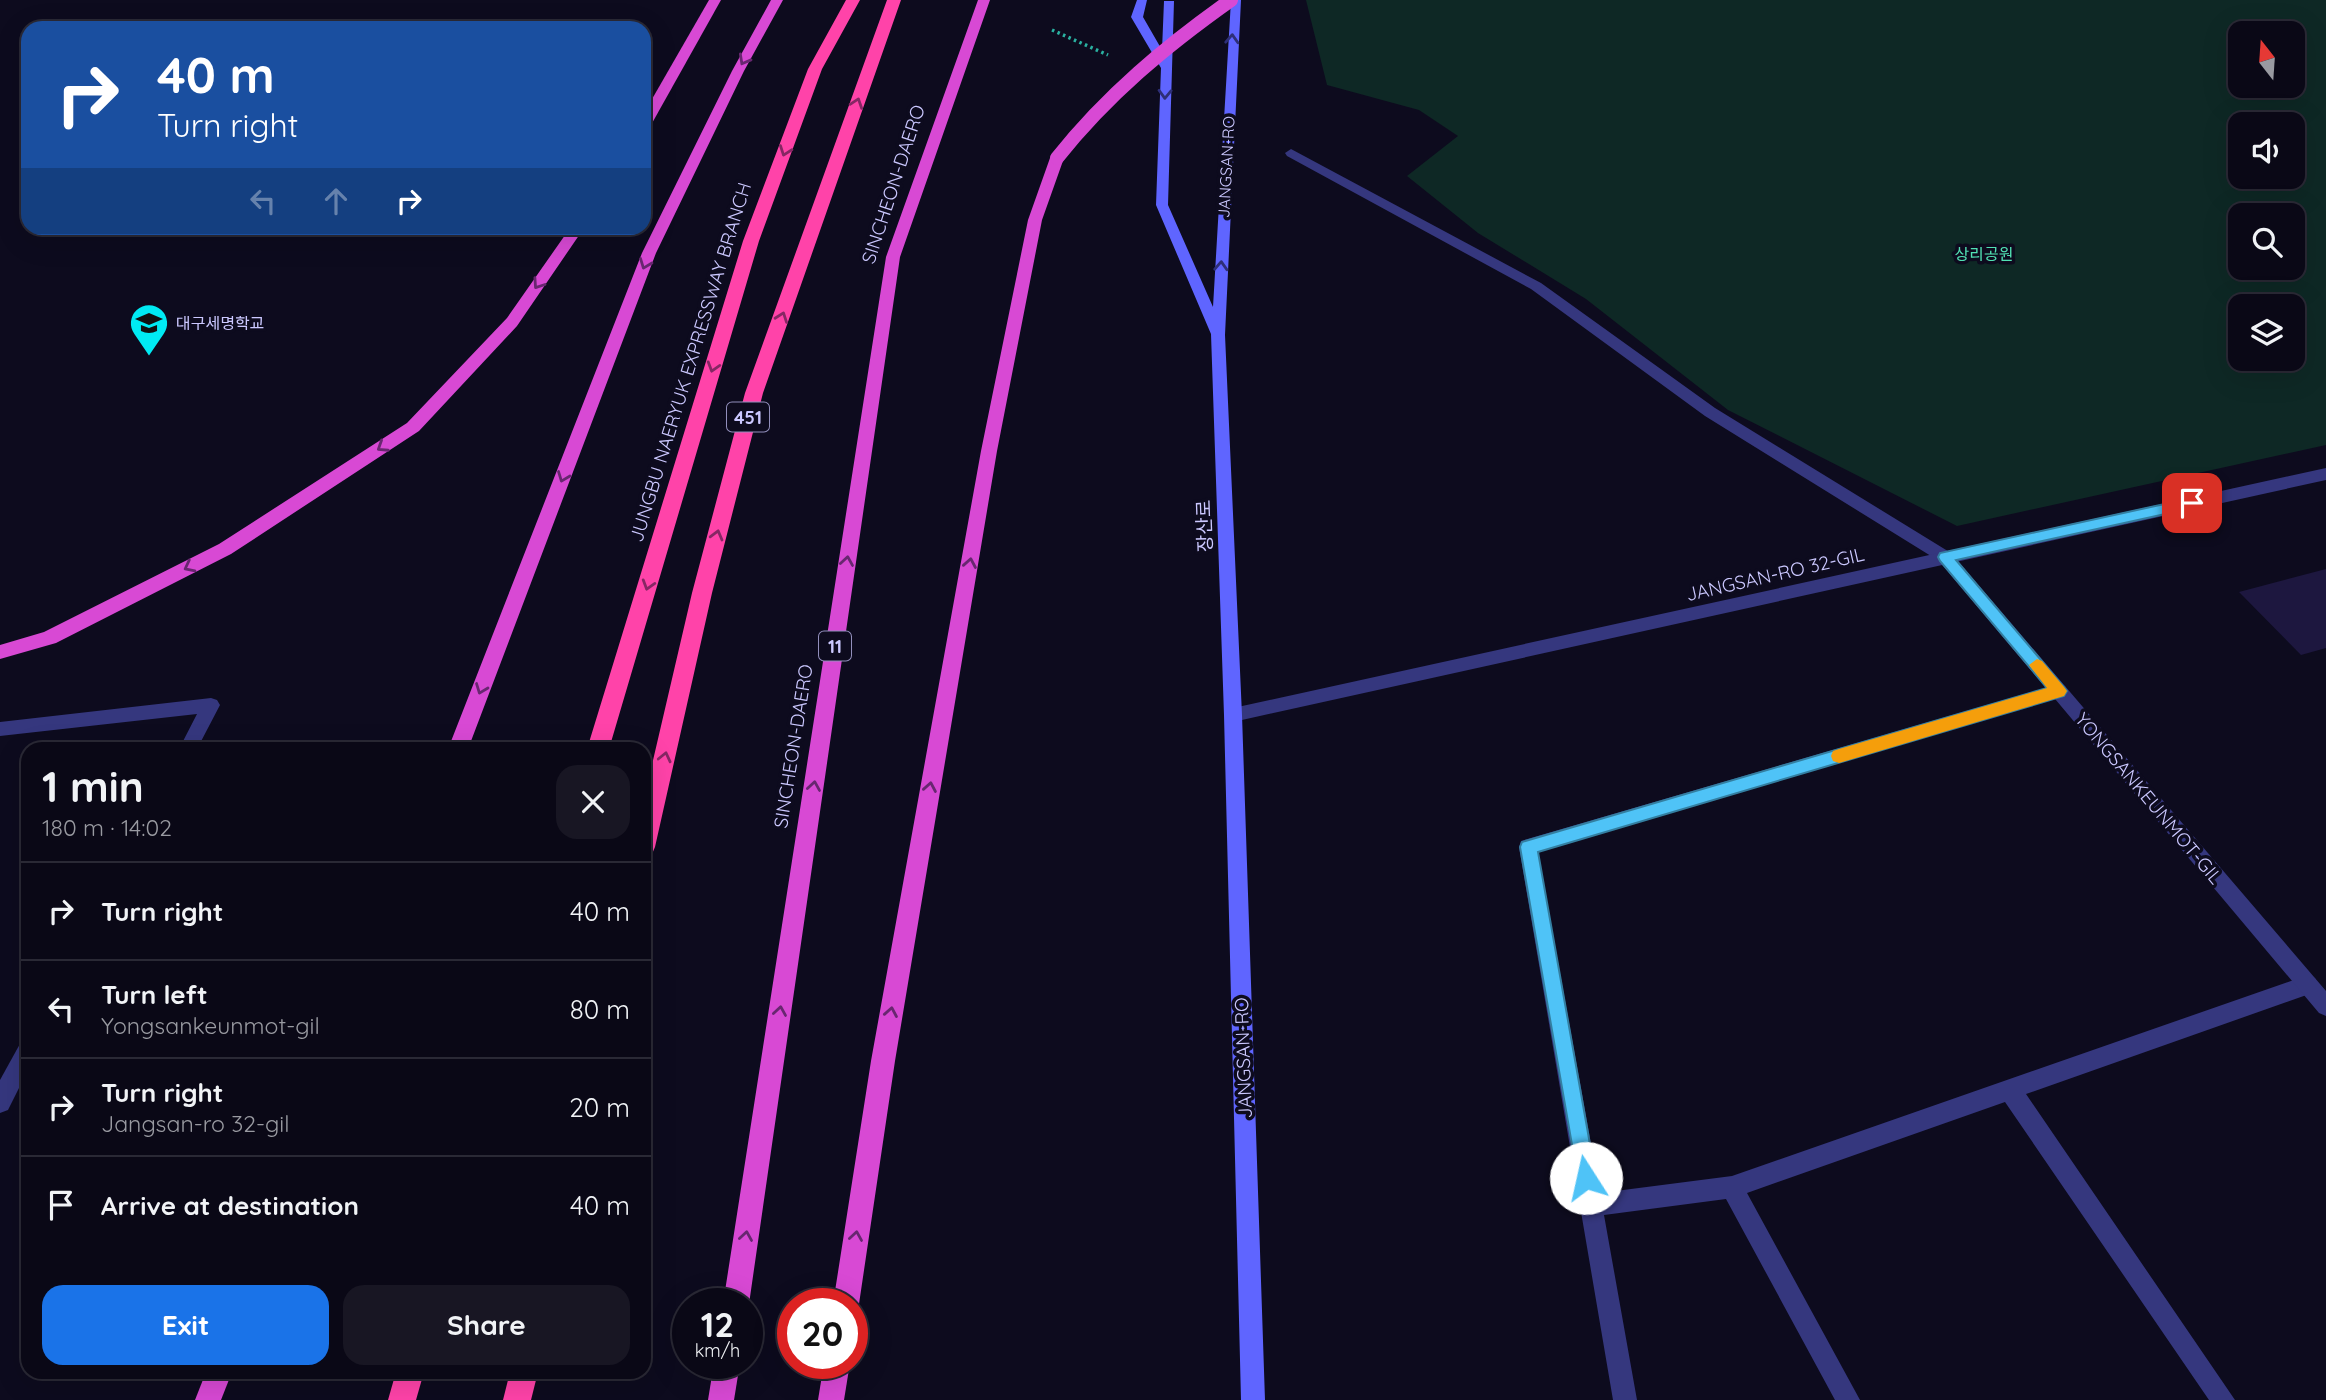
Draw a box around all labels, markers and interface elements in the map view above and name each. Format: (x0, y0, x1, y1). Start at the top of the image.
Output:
north arrow (2228, 21, 2305, 98)
map controls (2228, 21, 2305, 371)
one-way arrow (1224, 33, 1239, 44)
text: 40 m (157, 44, 275, 105)
icon: right (42, 49, 133, 140)
one-way arrow (739, 52, 752, 65)
one-way arrow (1158, 88, 1173, 99)
one-way arrow (849, 97, 863, 109)
street label: SINCHEON-DAERO (856, 102, 930, 266)
text: Turn right (157, 105, 298, 145)
button: sound (2228, 112, 2305, 189)
street label: JANGSAN-RO (1213, 115, 1239, 219)
one-way arrow (779, 144, 793, 156)
street label: JUNGBU NAERYUK EXPRESSWAY BRANCH (624, 179, 756, 545)
icon: left (244, 182, 282, 220)
icon: ahead (317, 182, 355, 220)
icon: right (390, 182, 428, 220)
button: search (2228, 203, 2305, 280)
park label: 상리공원 (1955, 244, 2013, 264)
one-way arrow (639, 258, 653, 270)
one-way arrow (1213, 261, 1228, 272)
one-way arrow (534, 276, 547, 289)
button: layers (2228, 294, 2305, 371)
school or university icon: 대구세명학교 (128, 302, 170, 357)
one-way arrow (773, 312, 787, 324)
place label: 대구세명학교 (176, 313, 264, 333)
one-way arrow (707, 361, 722, 373)
road number: 451 (727, 402, 769, 432)
one-way arrow (377, 439, 390, 452)
one-way arrow (557, 470, 571, 482)
pin (2162, 473, 2222, 533)
icon: arrive (2173, 484, 2211, 522)
street label: 장산로 (1191, 499, 1217, 553)
one-way arrow (709, 529, 723, 541)
street label: JANGSAN-RO 32-GIL (1683, 542, 1867, 606)
one-way arrow (840, 556, 855, 567)
one-way arrow (962, 557, 977, 569)
one-way arrow (184, 559, 196, 573)
one-way arrow (641, 578, 656, 590)
road number: 11 (819, 632, 851, 660)
street label: SINCHEON-DAERO (768, 662, 818, 830)
one-way arrow (476, 682, 490, 694)
street label: YONGSANKEUNMOT-GIL (2070, 707, 2228, 889)
one-way arrow (656, 751, 671, 763)
text: 1 min (42, 760, 144, 813)
button: close (556, 765, 630, 839)
one-way arrow (806, 780, 821, 792)
one-way arrow (922, 781, 937, 793)
text: 180 m · 14:02 (42, 813, 172, 842)
icon: right (42, 892, 80, 930)
text: Turn right (101, 895, 223, 928)
text: 40 m (570, 895, 630, 928)
text: Turn left (101, 978, 208, 1011)
icon: left (42, 990, 80, 1028)
text: 80 m (570, 993, 630, 1026)
street label: JANGSAN-RO (1229, 997, 1257, 1119)
one-way arrow (772, 1005, 787, 1017)
one-way arrow (883, 1006, 898, 1017)
text: Yongsankeunmot-gil (101, 1011, 320, 1040)
text: Turn right (101, 1076, 223, 1109)
icon: right (42, 1088, 80, 1126)
text: 20 m (569, 1091, 630, 1124)
text: Jangsan-ro 32-gil (101, 1109, 290, 1138)
position arrow (1549, 1141, 1623, 1215)
icon: arrive (42, 1186, 80, 1224)
text: Arrive at destination (101, 1189, 359, 1222)
text: 40 m (570, 1189, 630, 1222)
one-way arrow (738, 1230, 753, 1242)
one-way arrow (848, 1230, 863, 1242)
button: Exit (42, 1285, 329, 1365)
button: Share (343, 1285, 630, 1365)
speed limit sign: 20 (777, 1288, 868, 1379)
text: 12 (701, 1302, 734, 1346)
text: km/h (695, 1339, 740, 1362)

